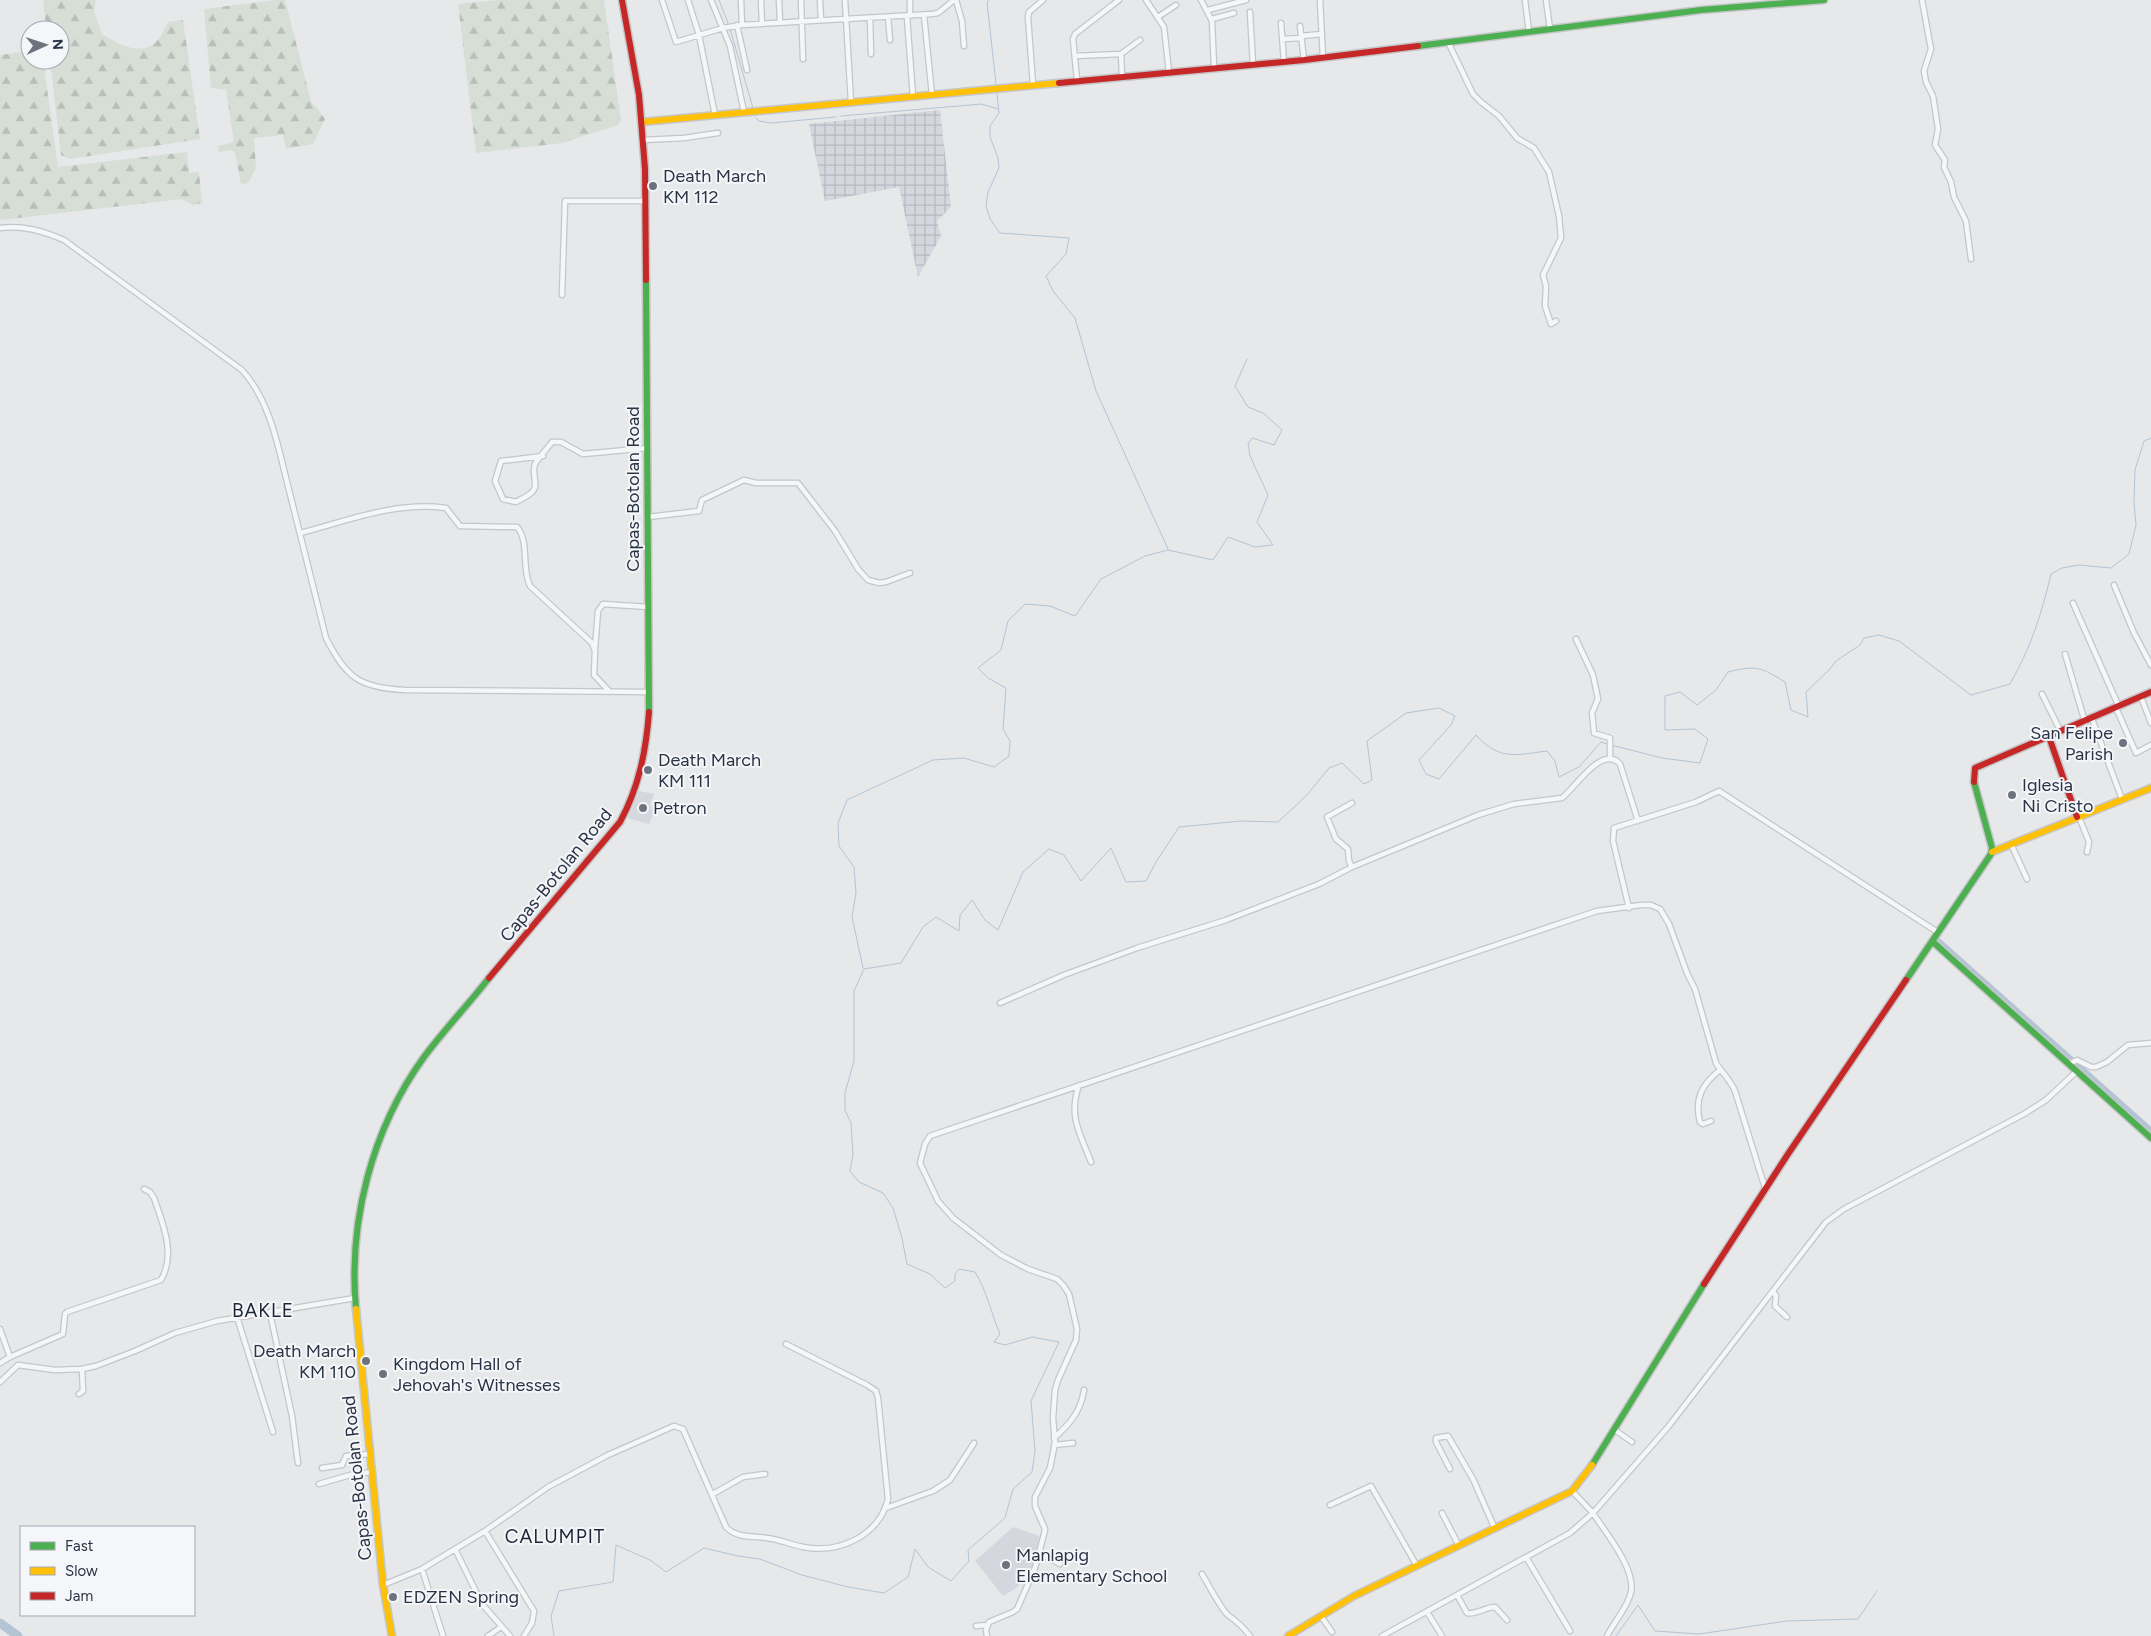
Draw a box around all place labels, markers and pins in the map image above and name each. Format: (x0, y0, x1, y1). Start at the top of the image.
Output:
place label: Death March KM 112 (663, 165, 766, 208)
marker: Death March KM 112 (647, 180, 659, 192)
place label: San Felipe Parish (2030, 722, 2113, 765)
marker: San Felipe Parish (2117, 737, 2129, 749)
place label: Death March KM 111 (658, 749, 761, 792)
marker: Death March KM 111 (642, 764, 654, 776)
place label: Iglesia Ni Cristo (2022, 774, 2093, 817)
marker: Iglesia Ni Cristo (2006, 789, 2018, 801)
place label: Petron (653, 797, 706, 819)
marker: Petron (637, 802, 649, 814)
place label: Death March KM 110 (253, 1340, 356, 1383)
place label: Kingdom Hall of Jehovah's Witnesses (393, 1353, 560, 1396)
marker: Death March KM 110 (360, 1355, 372, 1367)
marker: Kingdom Hall of Jehovah's Witnesses (377, 1368, 389, 1380)
place label: Manlapig Elementary School (1016, 1544, 1167, 1587)
marker: Manlapig Elementary School (1000, 1559, 1012, 1571)
place label: EDZEN Spring (403, 1586, 519, 1608)
marker: EDZEN Spring (387, 1591, 399, 1603)

